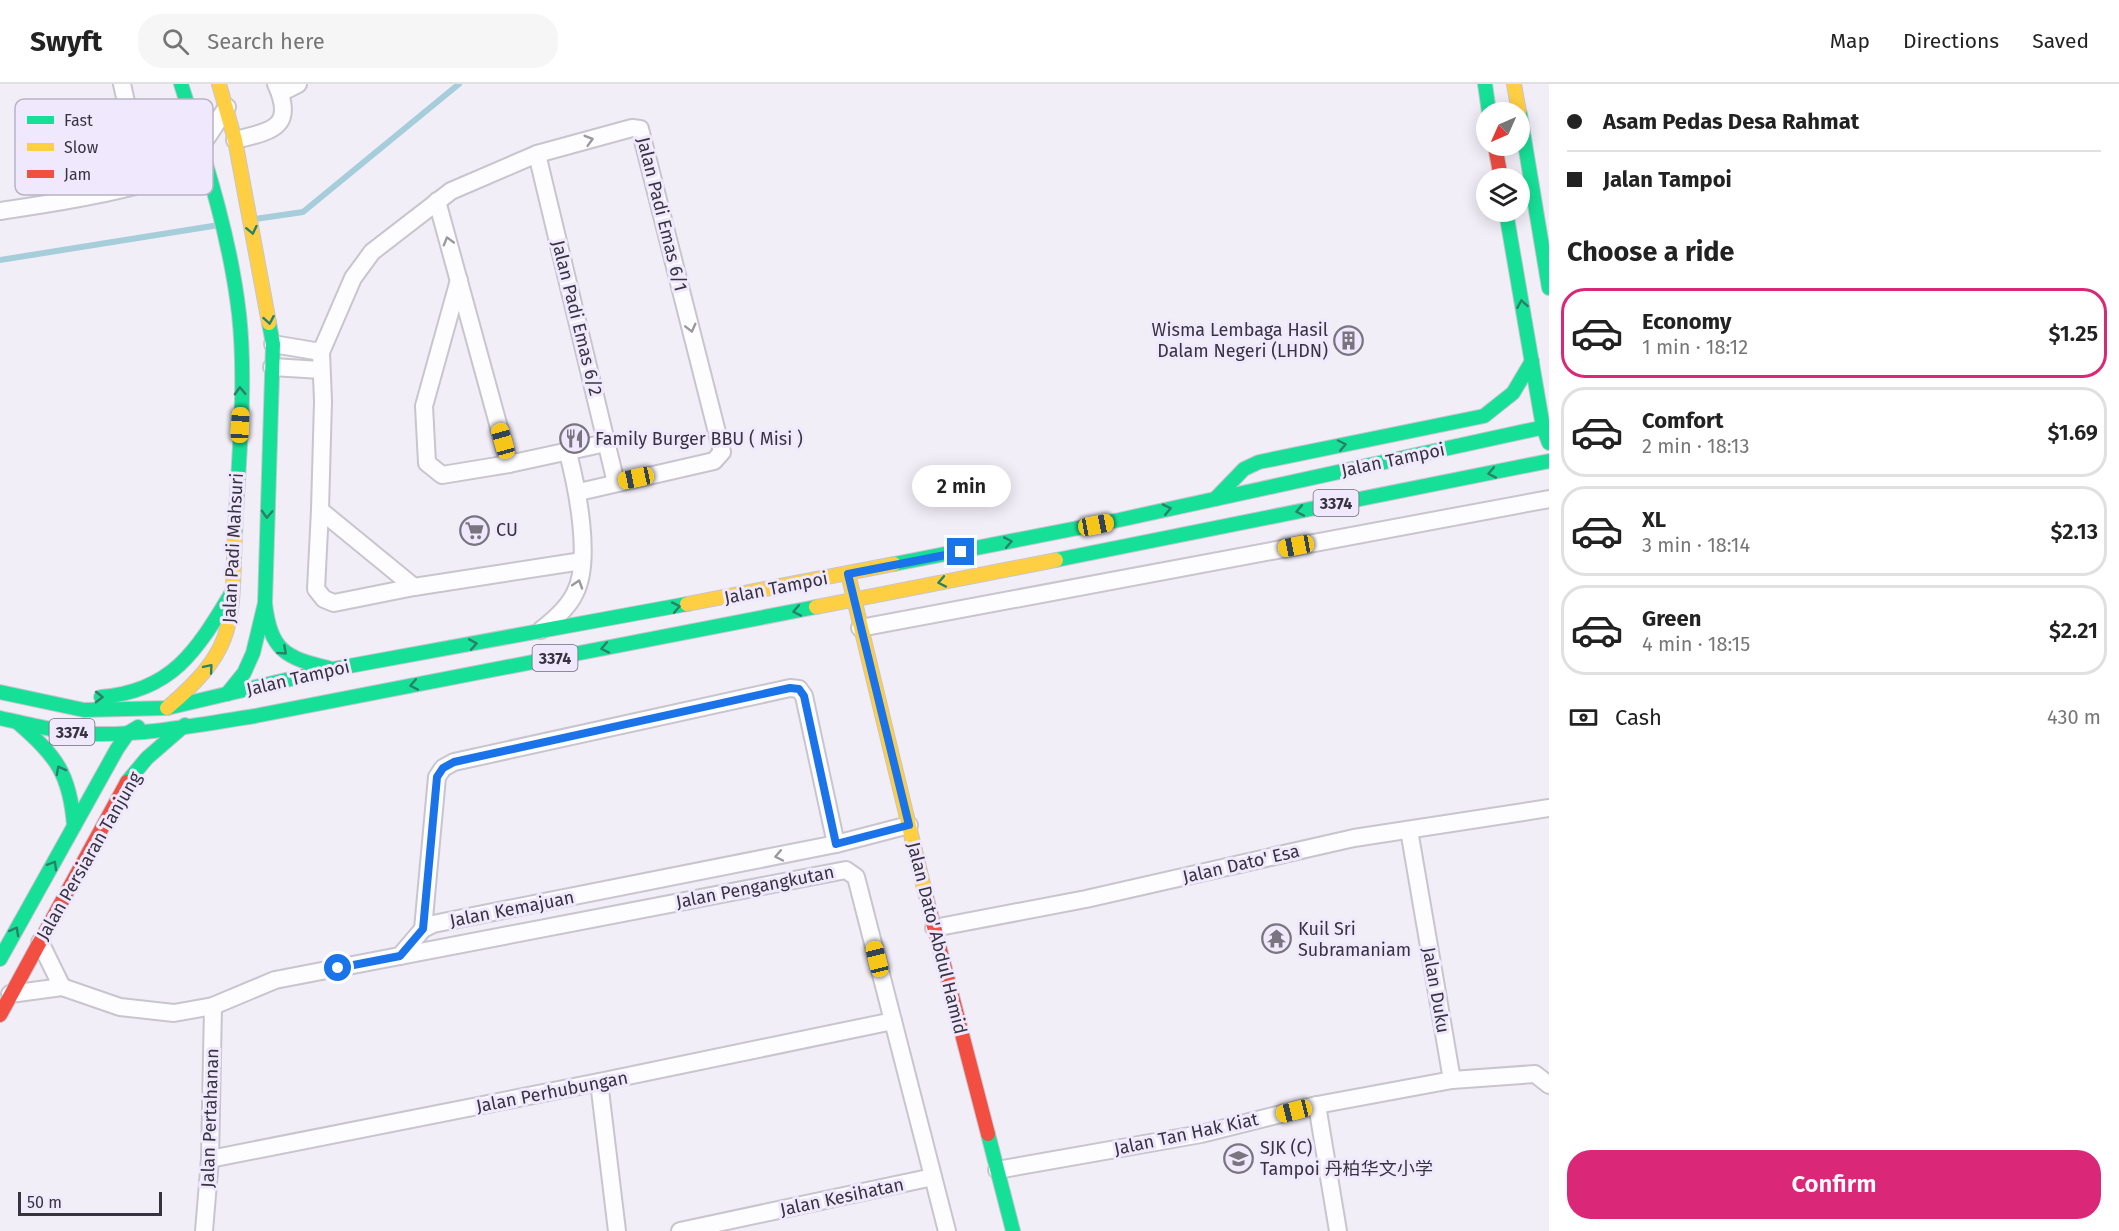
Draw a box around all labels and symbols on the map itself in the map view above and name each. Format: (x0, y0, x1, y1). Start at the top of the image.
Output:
legend (15, 99, 213, 195)
north arrow (1476, 102, 1530, 156)
text: Fast (64, 111, 93, 130)
one-way arrow (583, 134, 593, 147)
street label: Jalan Padi Emas 6/1 (632, 135, 692, 293)
text: Slow (64, 138, 99, 157)
text: Jam (64, 165, 91, 184)
one-way arrow (245, 225, 258, 235)
one-way arrow (443, 236, 455, 246)
street label: Jalan Padi Emas 6/2 (547, 238, 607, 398)
one-way arrow (1516, 299, 1529, 309)
one-way arrow (262, 314, 275, 324)
place label: Wisma Lembaga Hasil Dalam Negeri (LHDN) (1152, 319, 1328, 362)
one-way arrow (683, 323, 696, 333)
building icon: Wisma Lembaga Hasil Dalam Negeri (LHDN) (1333, 324, 1365, 356)
one-way arrow (234, 386, 247, 395)
car (230, 407, 250, 443)
car (489, 421, 517, 461)
restaurant icon: Family Burger BBU ( Misi ) (558, 423, 590, 455)
place label: Family Burger BBU ( Misi ) (595, 428, 803, 450)
street label: Jalan Tampoi (1339, 438, 1447, 482)
one-way arrow (1336, 439, 1346, 452)
car (617, 465, 655, 491)
callout: 2 min (912, 465, 1010, 507)
one-way arrow (1487, 466, 1497, 479)
street label: Jalan Padi Mahsuri (218, 472, 248, 624)
road number: 3374 (1314, 490, 1358, 516)
one-way arrow (1162, 504, 1172, 517)
one-way arrow (1296, 504, 1306, 517)
one-way arrow (261, 510, 274, 519)
car (1077, 513, 1115, 537)
supermarket icon: CU (459, 514, 491, 546)
place label: CU (496, 519, 518, 541)
car (1277, 534, 1315, 558)
one-way arrow (1003, 536, 1013, 549)
route end (947, 538, 974, 565)
street label: Jalan Tampoi (722, 567, 830, 609)
one-way arrow (938, 575, 948, 588)
one-way arrow (571, 579, 583, 590)
one-way arrow (671, 601, 681, 614)
one-way arrow (792, 604, 802, 617)
one-way arrow (469, 639, 478, 651)
one-way arrow (600, 641, 610, 654)
one-way arrow (276, 644, 287, 655)
road number: 3374 (532, 645, 578, 671)
street label: Jalan Tampoi (244, 655, 352, 701)
one-way arrow (202, 664, 213, 675)
one-way arrow (409, 678, 419, 691)
one-way arrow (94, 691, 103, 703)
road number: 3374 (50, 719, 94, 745)
one-way arrow (56, 766, 67, 777)
street label: Jalan Persiaran Tanjung (32, 767, 147, 944)
street label: Jalan Dato' Abdul Hamid (902, 840, 972, 1036)
street label: Jalan Dato' Esa (1180, 840, 1302, 888)
one-way arrow (774, 849, 784, 862)
one-way arrow (45, 861, 57, 871)
street label: Jalan Pengangkutan (674, 861, 836, 913)
street label: Jalan Kemajuan (448, 886, 576, 932)
place label: Kuil Sri Subramaniam (1298, 918, 1411, 961)
temple icon: Kuil Sri Subramaniam (1261, 923, 1293, 955)
one-way arrow (8, 927, 19, 938)
car (864, 939, 890, 979)
street label: Jalan Duku (1418, 945, 1454, 1035)
route start (324, 954, 351, 981)
street label: Jalan Pertahanan (197, 1048, 223, 1188)
street label: Jalan Perhubungan (474, 1066, 630, 1118)
car (1274, 1098, 1314, 1124)
street label: Jalan Tan Hak Kiat (1112, 1108, 1261, 1160)
place label: SJK (C) Tampoi 丹柏华文小学 (1260, 1137, 1433, 1180)
school or university icon: SJK (C) Tampoi 丹柏华文小学 (1223, 1142, 1255, 1174)
street label: Jalan Kesihatan (778, 1173, 906, 1221)
scale bar (18, 1189, 162, 1216)

